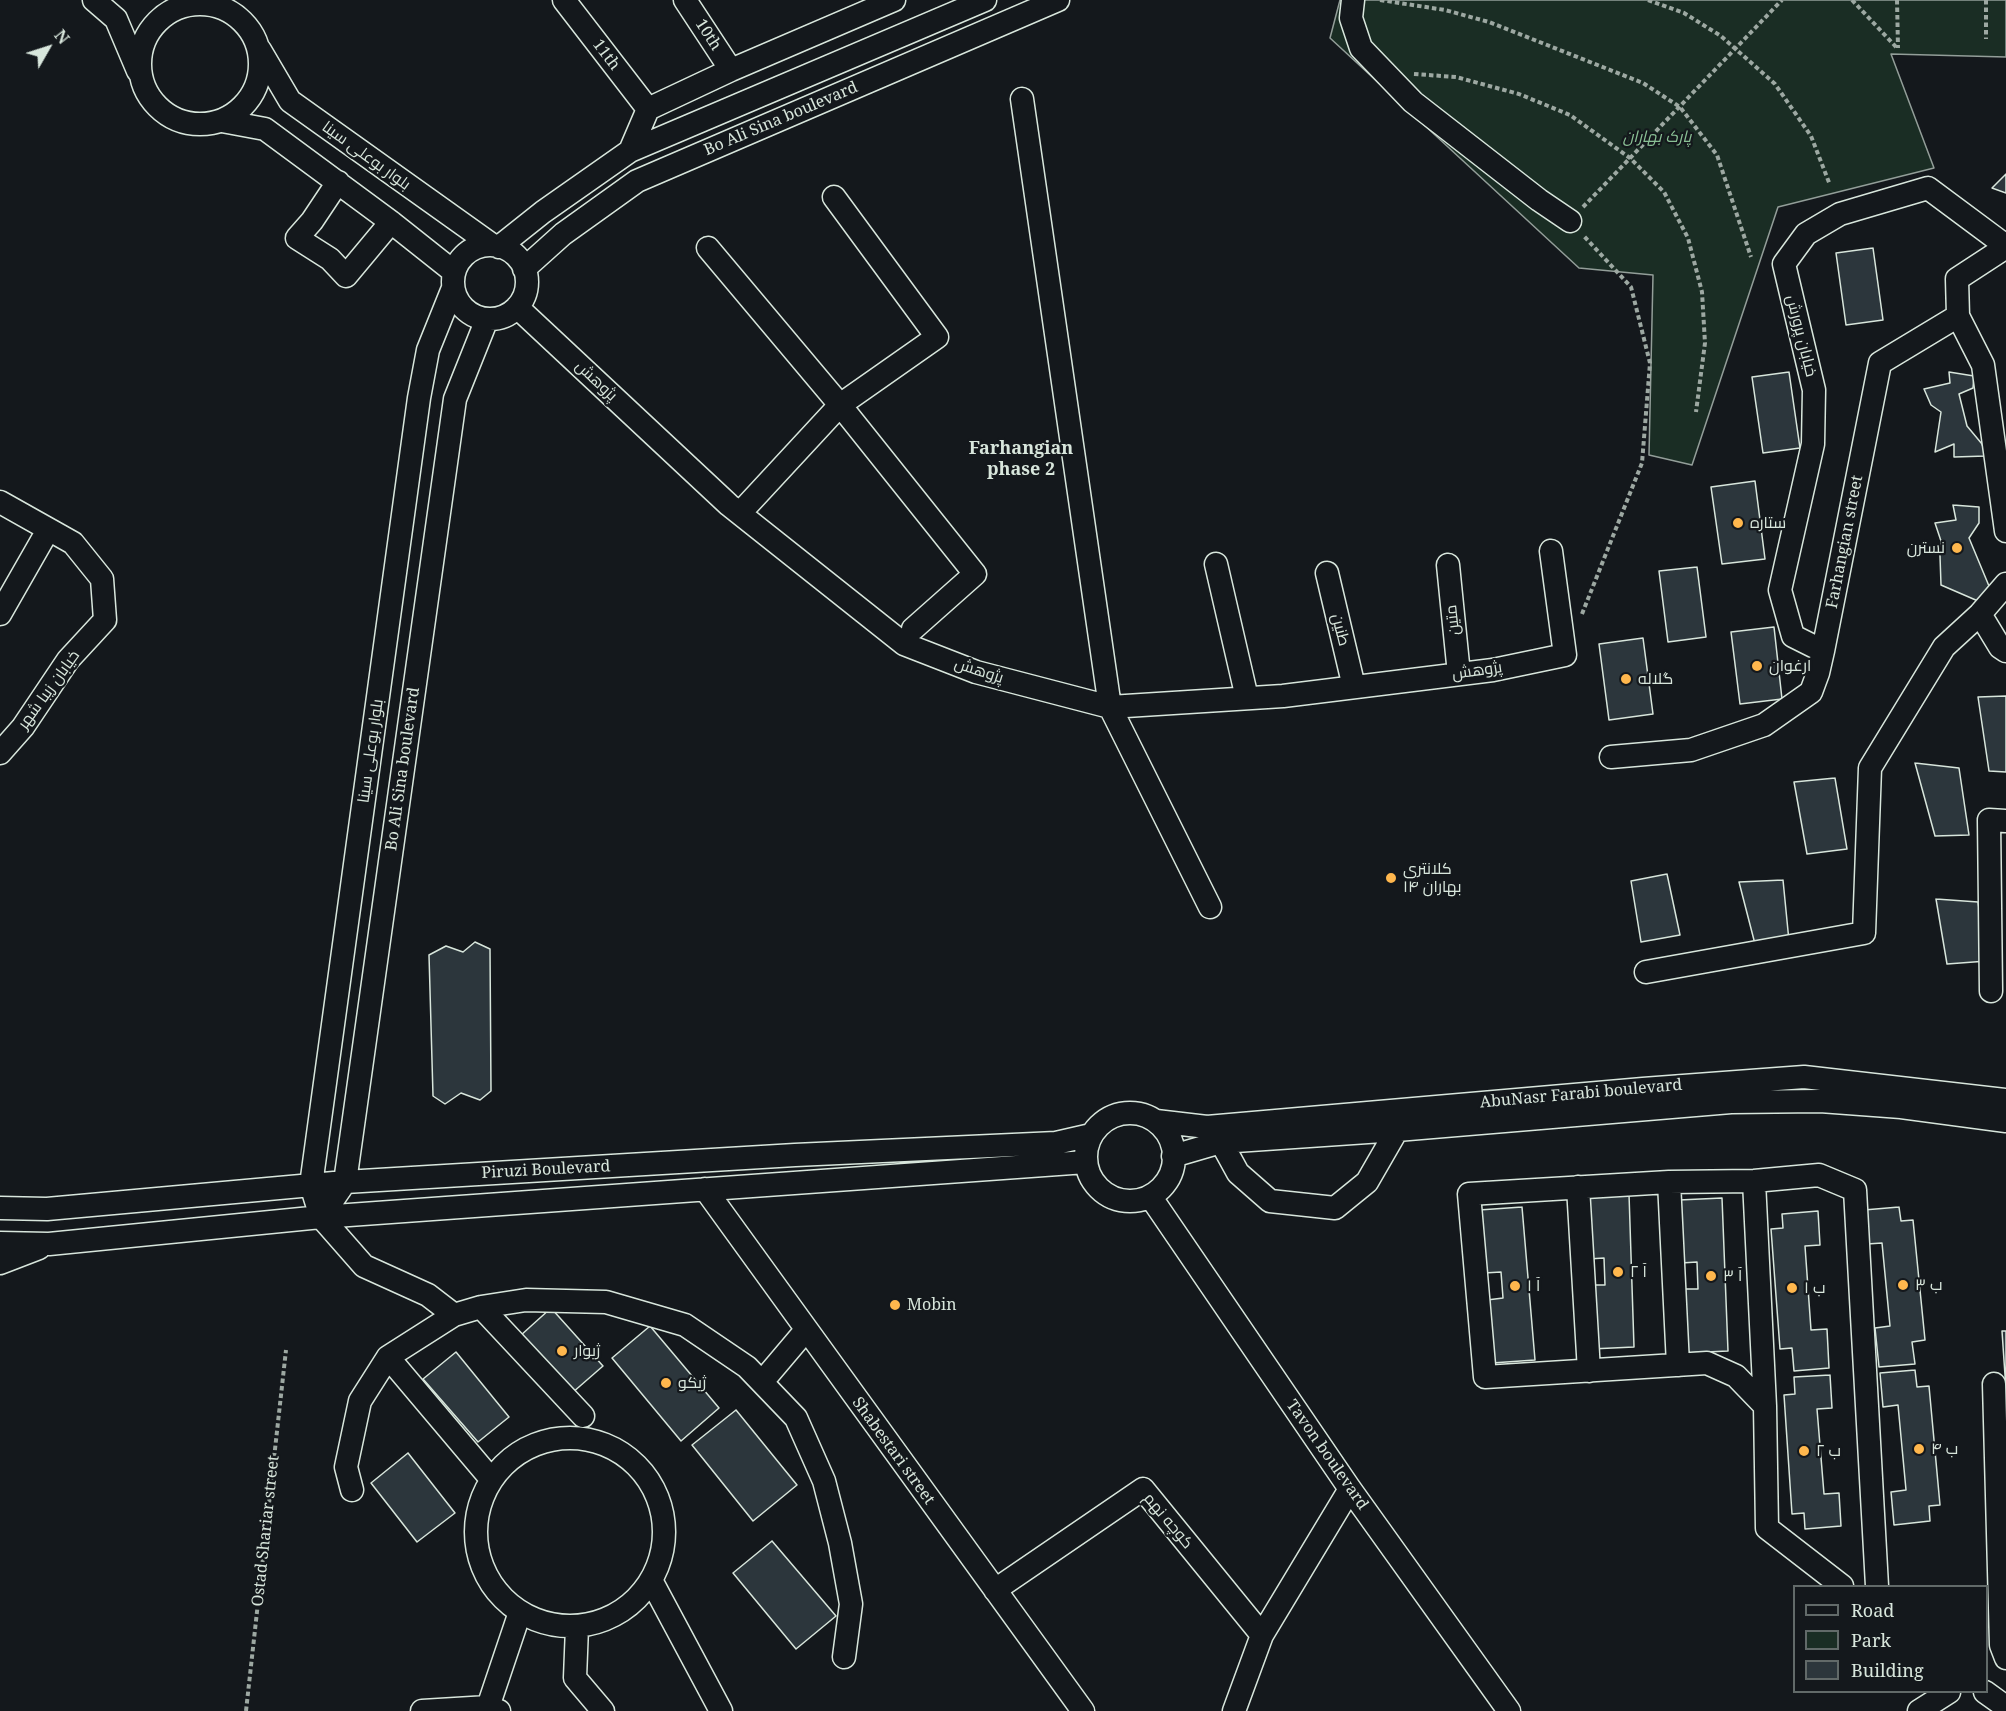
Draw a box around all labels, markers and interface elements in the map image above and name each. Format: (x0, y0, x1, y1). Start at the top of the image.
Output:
street label: 10th (691, 16, 725, 54)
north arrow (18, 18, 78, 78)
text: N (49, 25, 74, 48)
street label: 11th (588, 36, 624, 74)
street label: Bo Ali Sina boulevard (701, 78, 861, 160)
street label: بلوار بوعلی سینا (318, 117, 414, 195)
park label: پارک بهاران (1623, 127, 1691, 147)
street label: خیابان پرورش (1782, 293, 1820, 379)
street label: پژوهش (571, 357, 621, 405)
district label: Farhangian phase 2 (969, 438, 1073, 480)
street label: Farhangian street (1823, 474, 1867, 610)
place label: ستاره (1750, 513, 1786, 533)
marker: ستاره (1731, 516, 1745, 530)
place label: نسترن (1907, 538, 1945, 558)
marker: نسترن (1950, 541, 1964, 555)
street label: متین (1442, 604, 1464, 636)
street label: طنین (1327, 612, 1353, 648)
street label: خیابان زیبا شهر (14, 647, 84, 733)
street label: پژوهش (952, 654, 1006, 688)
place label: ارغوان (1769, 656, 1811, 676)
street label: پژوهش (1451, 658, 1503, 684)
marker: ارغوان (1750, 659, 1764, 673)
place label: گلاله (1638, 669, 1673, 689)
marker: گلاله (1619, 672, 1633, 686)
street label: Bo Ali Sina boulevard (382, 686, 424, 852)
street label: بلوار بوعلی سینا (354, 698, 388, 804)
place label: کلانتری ۱۴ بهاران (1403, 859, 1461, 897)
marker: کلانتری ۱۴ بهاران (1384, 871, 1398, 885)
street label: AbuNasr Farabi boulevard (1479, 1076, 1683, 1112)
street label: Piruzi Boulevard (481, 1157, 611, 1183)
place label: آ ۲ (1630, 1262, 1647, 1282)
marker: آ ۲ (1611, 1265, 1625, 1279)
place label: آ ۳ (1723, 1266, 1742, 1286)
marker: آ ۳ (1704, 1269, 1718, 1283)
place label: ب ۳ (1915, 1275, 1943, 1295)
place label: آ ۱ (1527, 1276, 1540, 1296)
place label: ب ۱ (1804, 1278, 1826, 1298)
marker: ب ۳ (1896, 1278, 1910, 1292)
marker: آ ۱ (1508, 1279, 1522, 1293)
marker: ب ۱ (1785, 1281, 1799, 1295)
place label: Mobin (907, 1295, 957, 1315)
marker: Mobin (888, 1298, 902, 1312)
place label: ژیوار (574, 1341, 600, 1361)
marker: ژیوار (555, 1344, 569, 1358)
place label: ژیکو (678, 1373, 706, 1393)
marker: ژیکو (659, 1376, 673, 1390)
street label: Shabestari street (848, 1394, 938, 1508)
street label: Tavon boulevard (1282, 1396, 1372, 1514)
place label: ب ۴ (1931, 1439, 1958, 1459)
place label: ب ۲ (1816, 1441, 1841, 1461)
marker: ب ۴ (1912, 1442, 1926, 1456)
marker: ب ۲ (1797, 1444, 1811, 1458)
street label: Ostad Shariar street (249, 1454, 283, 1608)
street label: کوچه نهم (1139, 1489, 1197, 1553)
legend (1793, 1585, 1988, 1693)
text: Road (1851, 1598, 1894, 1622)
text: Park (1851, 1628, 1891, 1652)
text: Building (1851, 1658, 1924, 1682)

